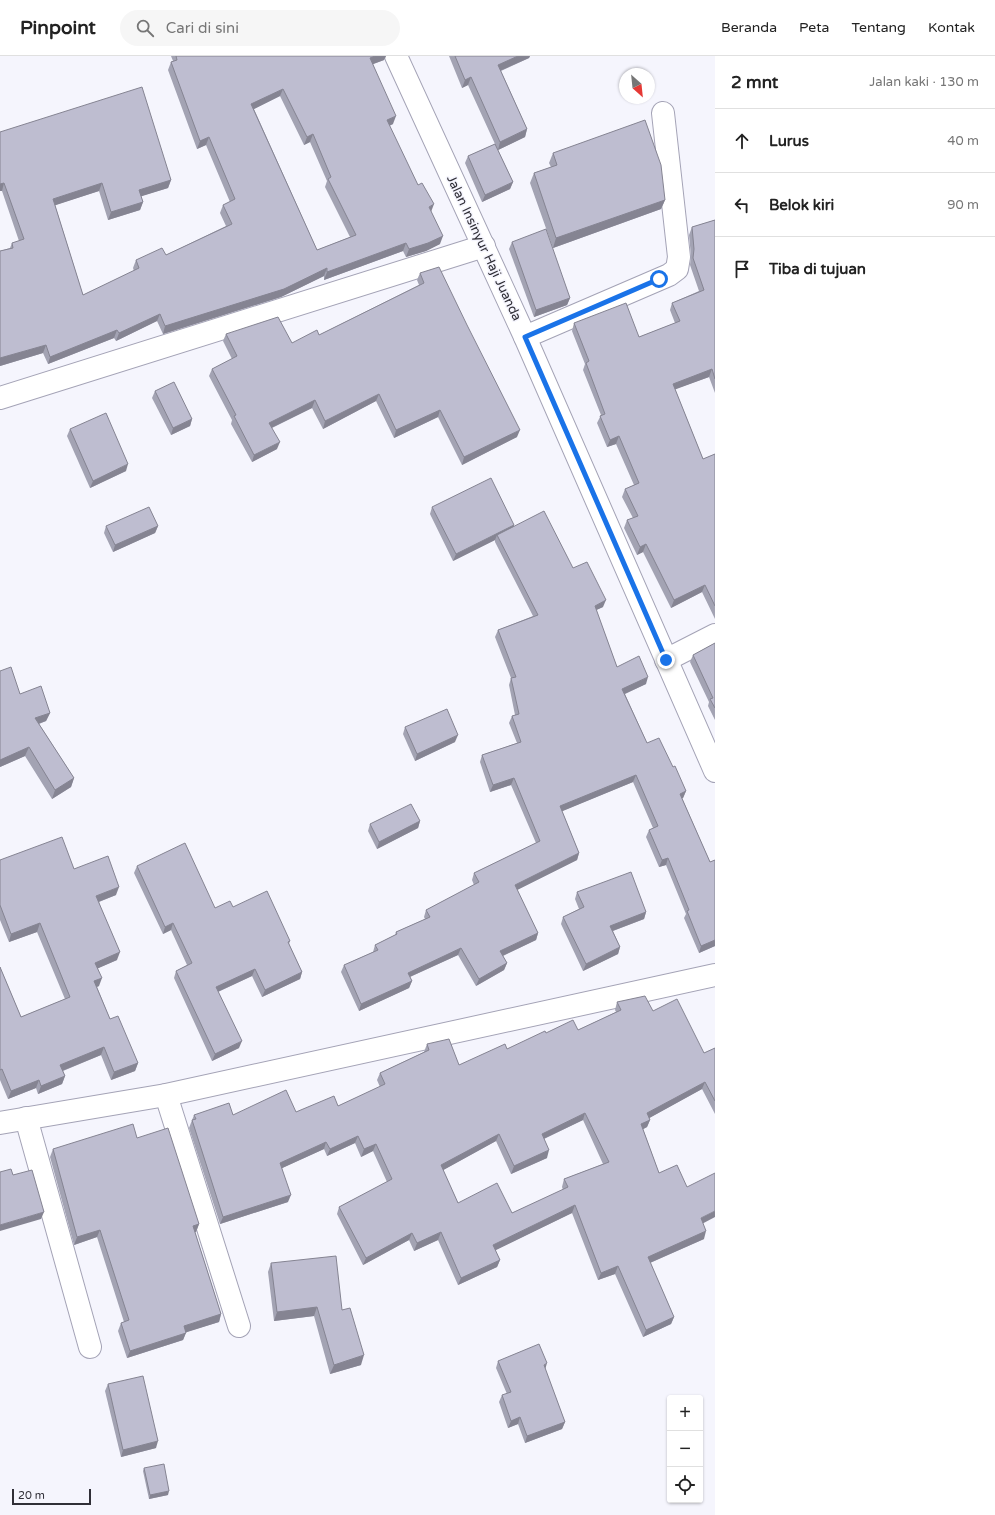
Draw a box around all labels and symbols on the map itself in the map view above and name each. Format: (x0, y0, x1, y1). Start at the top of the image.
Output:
north arrow (619, 68, 655, 104)
street label: Jalan Insinyur Haji Juanda (443, 173, 525, 323)
route start (650, 270, 668, 288)
route end (657, 651, 675, 669)
scale bar (12, 1487, 91, 1506)

